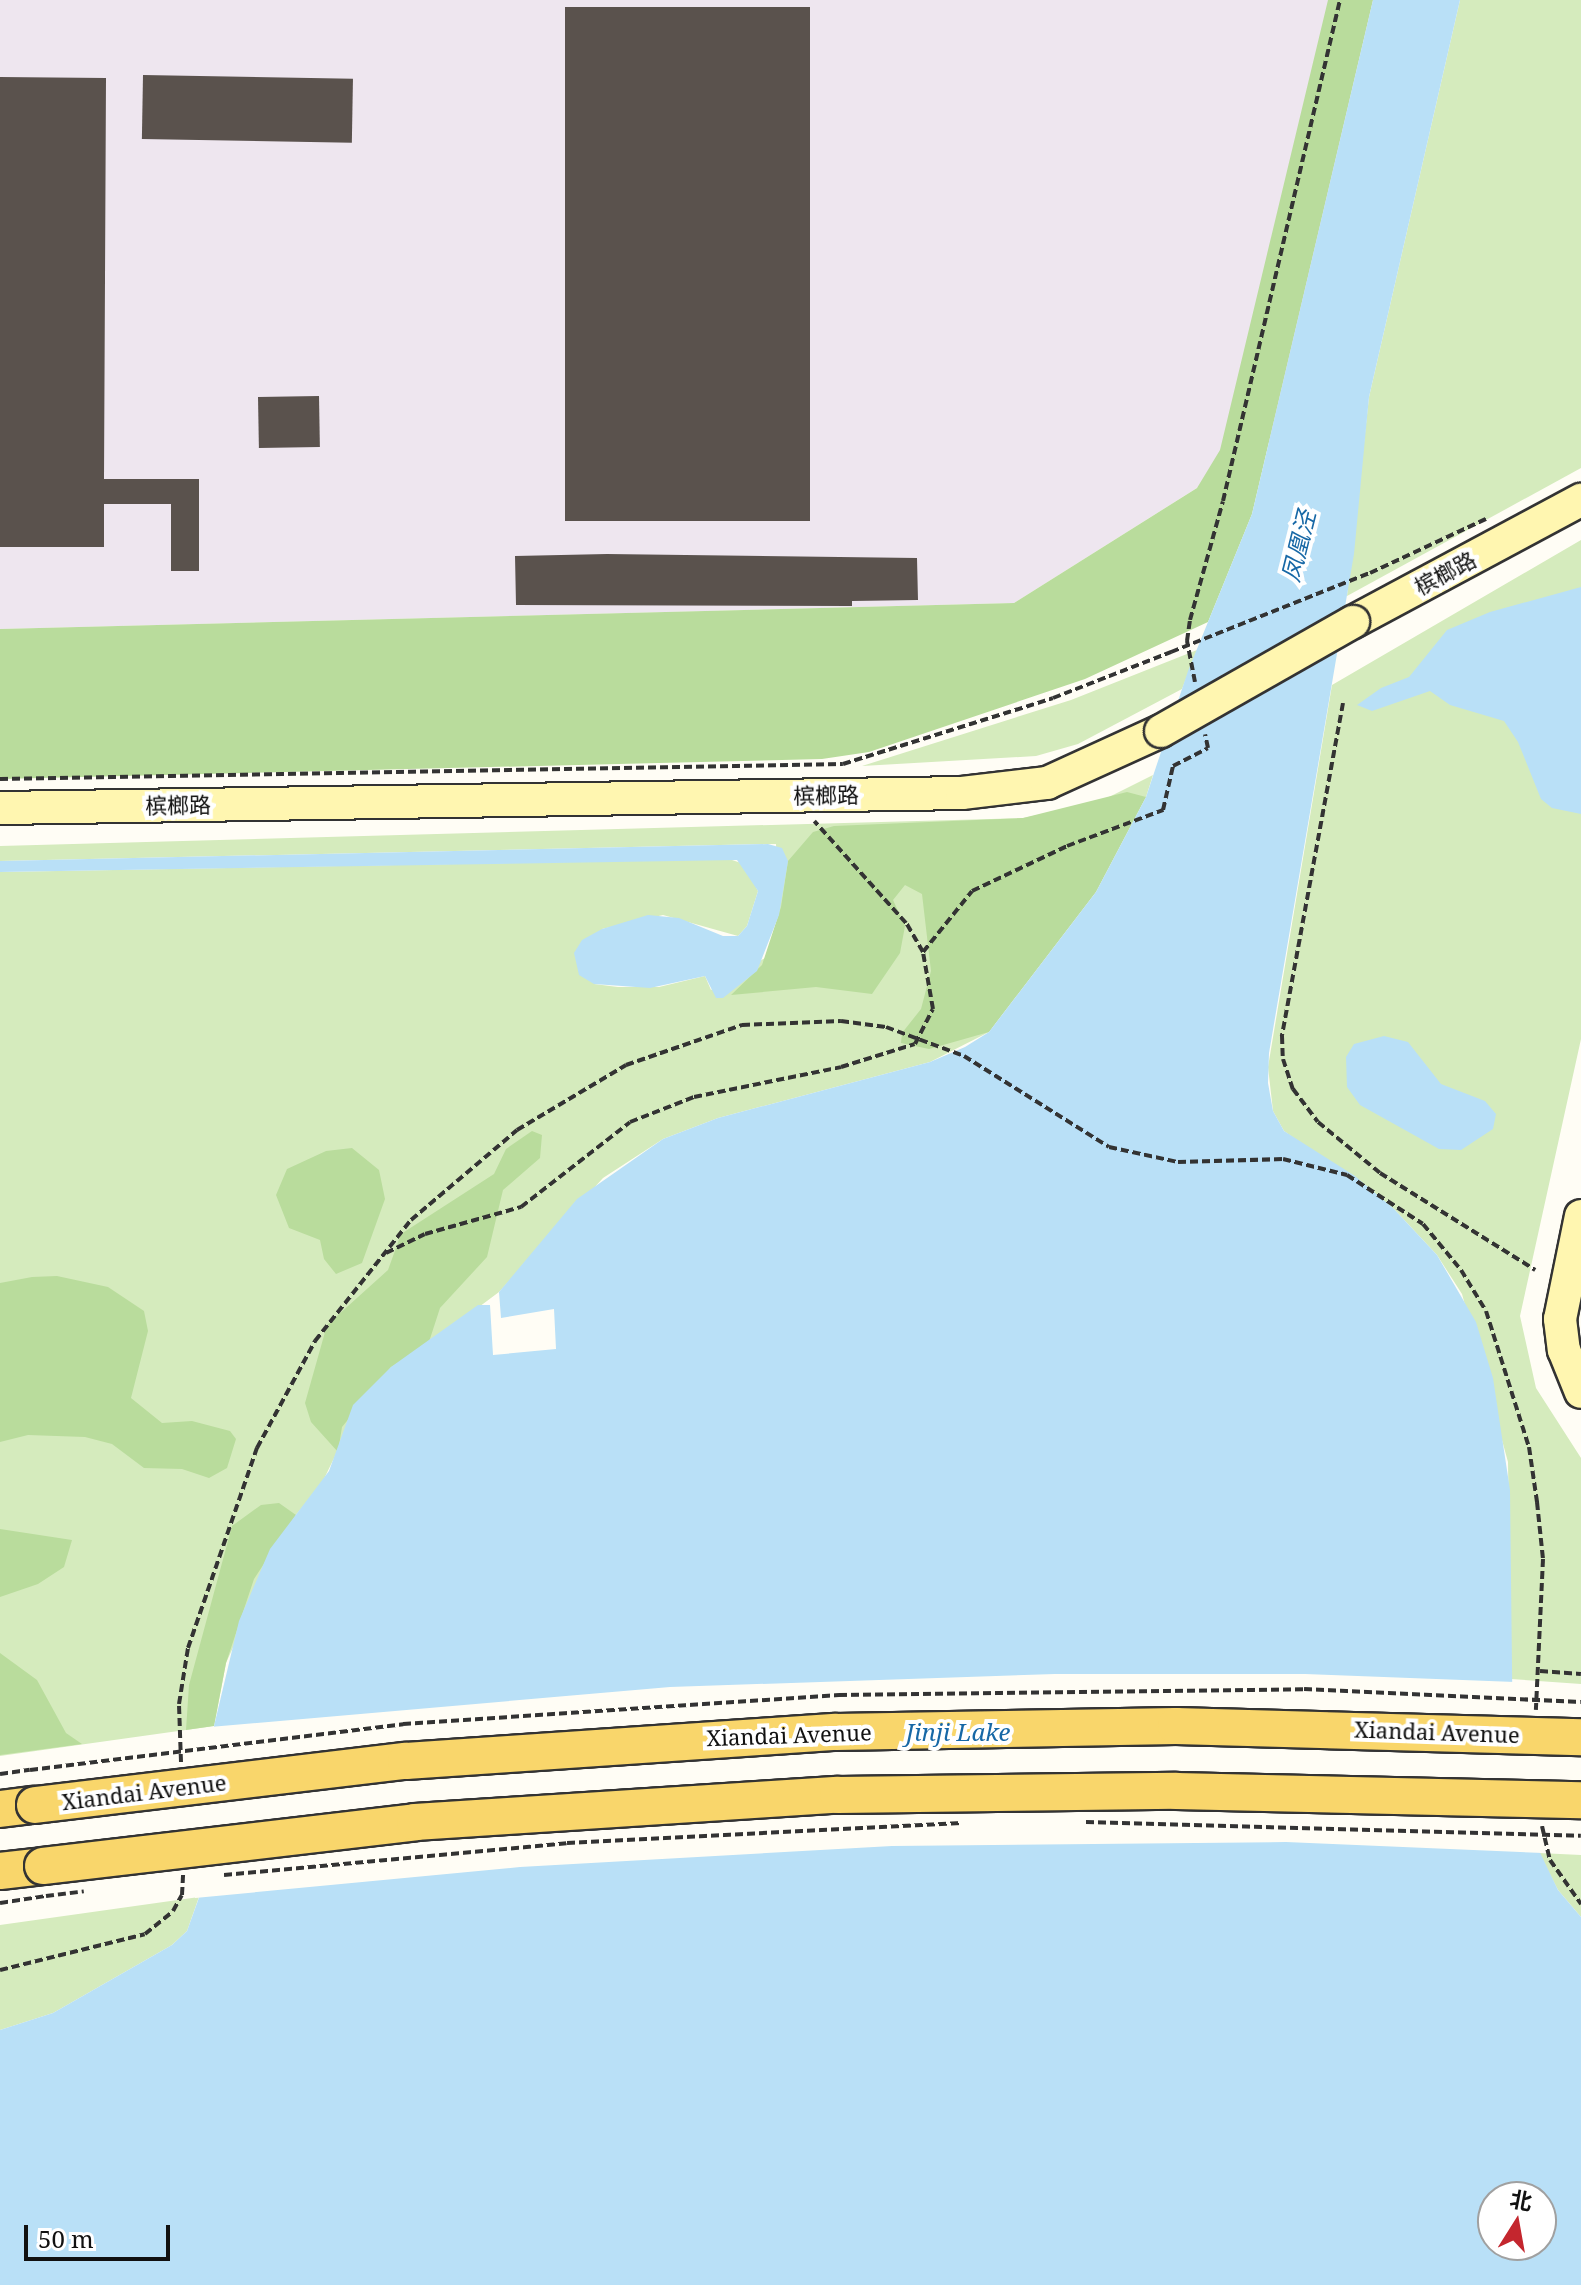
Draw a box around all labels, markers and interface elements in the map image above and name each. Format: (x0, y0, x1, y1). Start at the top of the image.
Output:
water label: 凤凰泾 (1275, 508, 1321, 584)
street label: 槟榔路 (1410, 546, 1480, 600)
street label: 槟榔路 (793, 781, 859, 809)
street label: 槟榔路 (145, 791, 211, 819)
street label: Xiandai Avenue (1354, 1716, 1520, 1748)
water label: Jinji Lake (906, 1718, 1010, 1746)
street label: Xiandai Avenue (706, 1719, 872, 1751)
street label: Xiandai Avenue (60, 1769, 228, 1815)
north arrow (1477, 2181, 1557, 2261)
text: 北 (1508, 2183, 1535, 2216)
scale bar (28, 2209, 174, 2259)
text: 50 m (38, 2222, 94, 2255)

